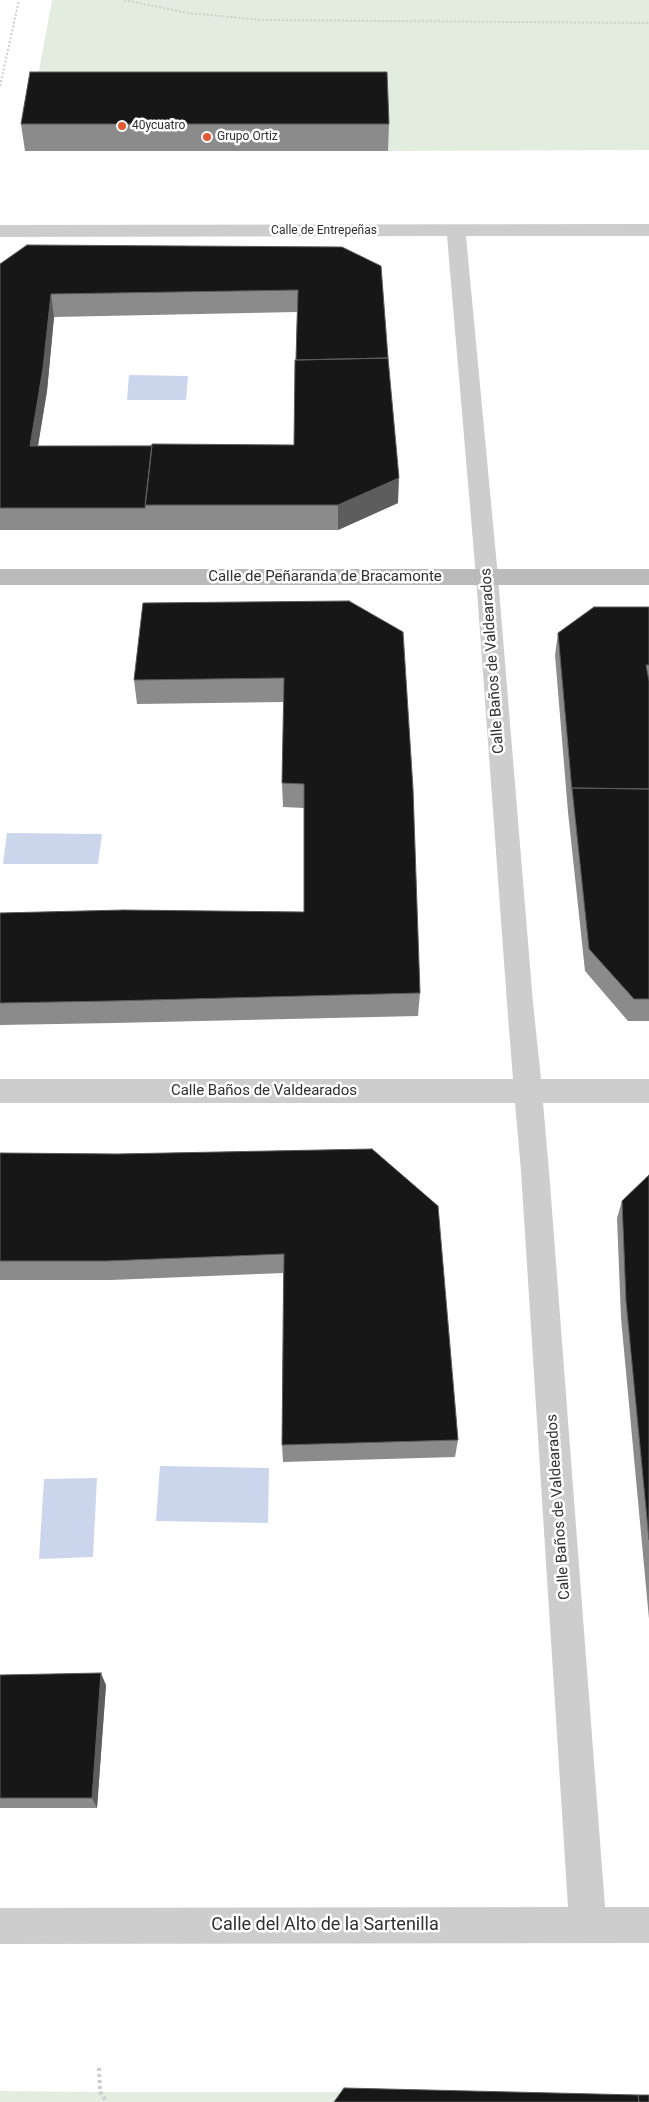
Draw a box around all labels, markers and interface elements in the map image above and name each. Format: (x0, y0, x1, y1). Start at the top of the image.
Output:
place label: 40ycuatro (132, 119, 185, 133)
marker: 40ycuatro (116, 120, 128, 132)
place label: Grupo Ortiz (217, 130, 278, 144)
marker: Grupo Ortiz (201, 131, 213, 143)
street label: Calle de Entrepeñas (271, 224, 377, 238)
street label: Calle de Peñaranda de Bracamonte (208, 568, 442, 586)
street label: Calle Baños de Valdearados (478, 568, 508, 754)
street label: Calle Baños de Valdearados (171, 1082, 357, 1100)
street label: Calle Baños de Valdearados (544, 1414, 574, 1600)
street label: Calle del Alto de la Sartenilla (211, 1914, 439, 1936)

